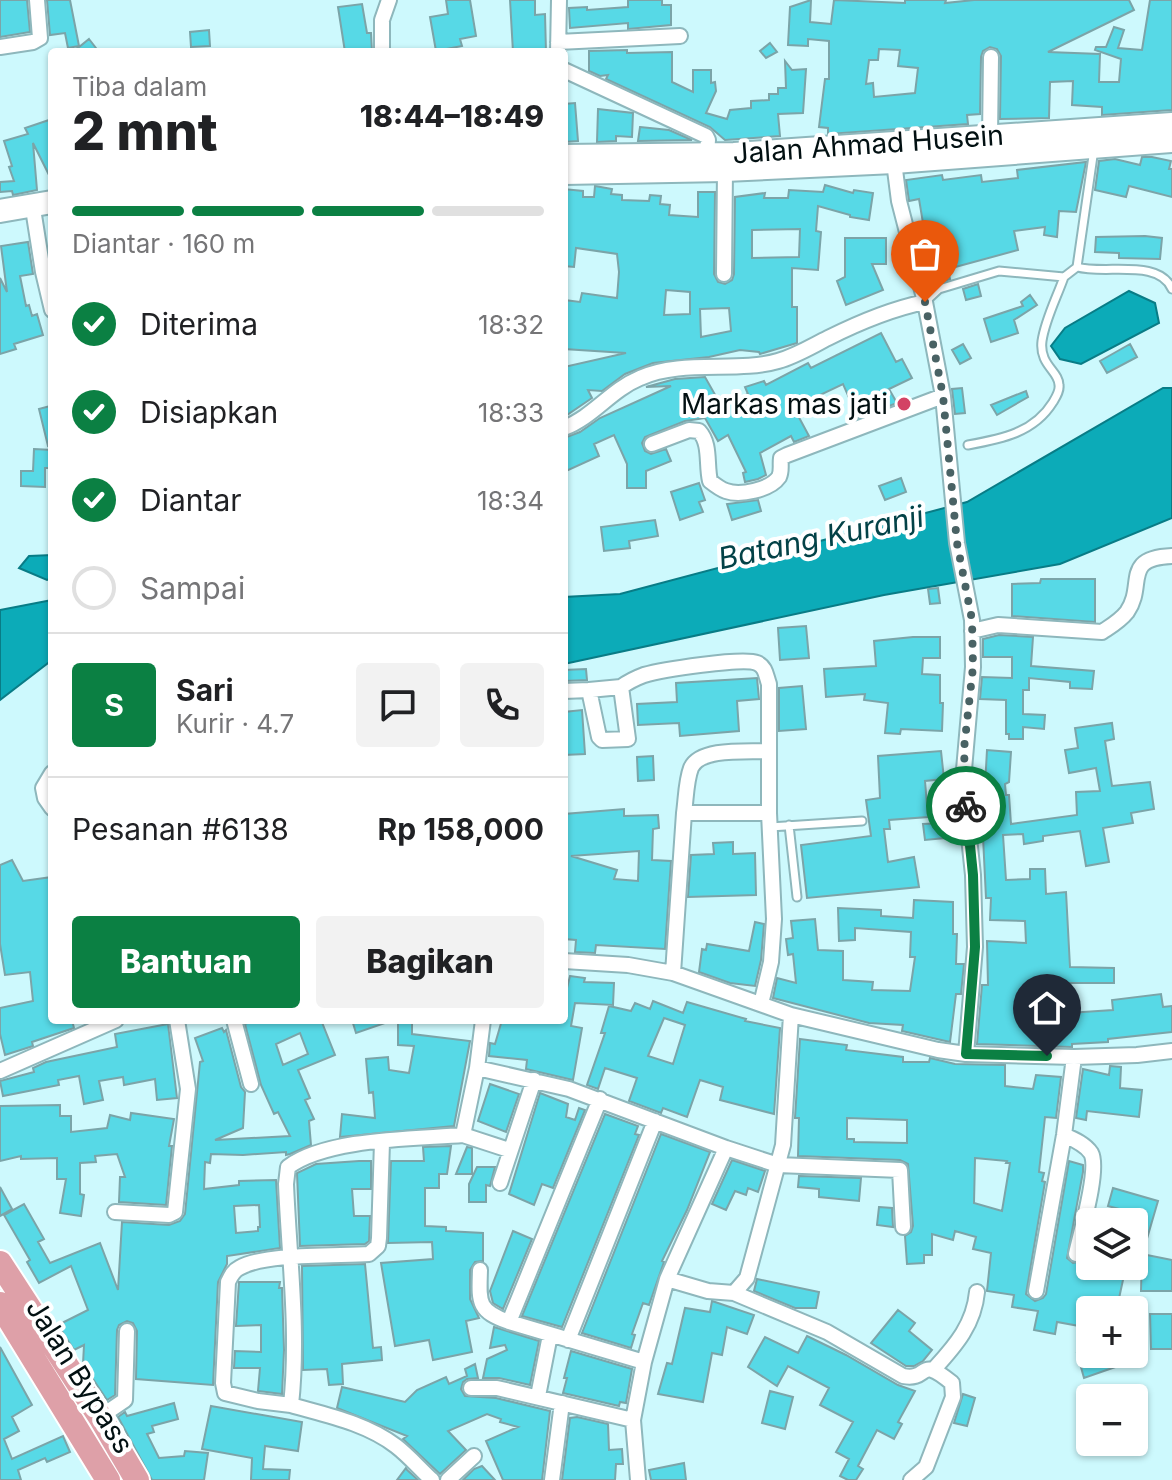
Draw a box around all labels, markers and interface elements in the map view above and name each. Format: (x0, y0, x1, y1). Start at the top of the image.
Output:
text: Tiba dalam (72, 71, 207, 102)
text: 18:44–18:49 (360, 98, 544, 134)
text: 2 mnt (72, 100, 218, 163)
street label: Jalan Ahmad Husein (731, 118, 1005, 170)
pin (891, 220, 959, 302)
text: Diantar · 160 m (72, 228, 255, 259)
icon: bag (903, 232, 947, 276)
icon: check (72, 302, 116, 346)
text: Diterima (140, 306, 258, 342)
text: 18:32 (478, 309, 544, 340)
place label: Markas mas jati (681, 387, 888, 421)
icon: check (72, 390, 116, 434)
text: Disiapkan (140, 394, 278, 430)
marker: Markas mas jati (895, 395, 913, 413)
text: 18:33 (478, 397, 544, 428)
icon: check (72, 478, 116, 522)
text: Diantar (140, 482, 242, 518)
text: 18:34 (477, 485, 544, 516)
water label: Batang Kuranji (715, 498, 927, 576)
text: Sampai (140, 570, 245, 606)
button: chat (356, 663, 440, 747)
button: phone (460, 663, 544, 747)
text: Sari (176, 672, 234, 708)
text: S (104, 687, 124, 723)
text: Kurir · 4.7 (176, 708, 294, 739)
courier (926, 766, 1006, 846)
icon: bike (944, 784, 988, 828)
text: Pesanan #6138 (72, 811, 289, 847)
text: Rp 158,000 (377, 811, 544, 847)
button: Bantuan (72, 916, 300, 1008)
button: Bagikan (316, 916, 544, 1008)
pin (1013, 974, 1081, 1056)
icon: home (1025, 986, 1069, 1030)
map controls (1076, 1208, 1148, 1456)
button: layers (1076, 1208, 1148, 1280)
street label: Jalan Bypass (19, 1293, 141, 1459)
button: + (1076, 1296, 1148, 1368)
button: − (1076, 1384, 1148, 1456)

